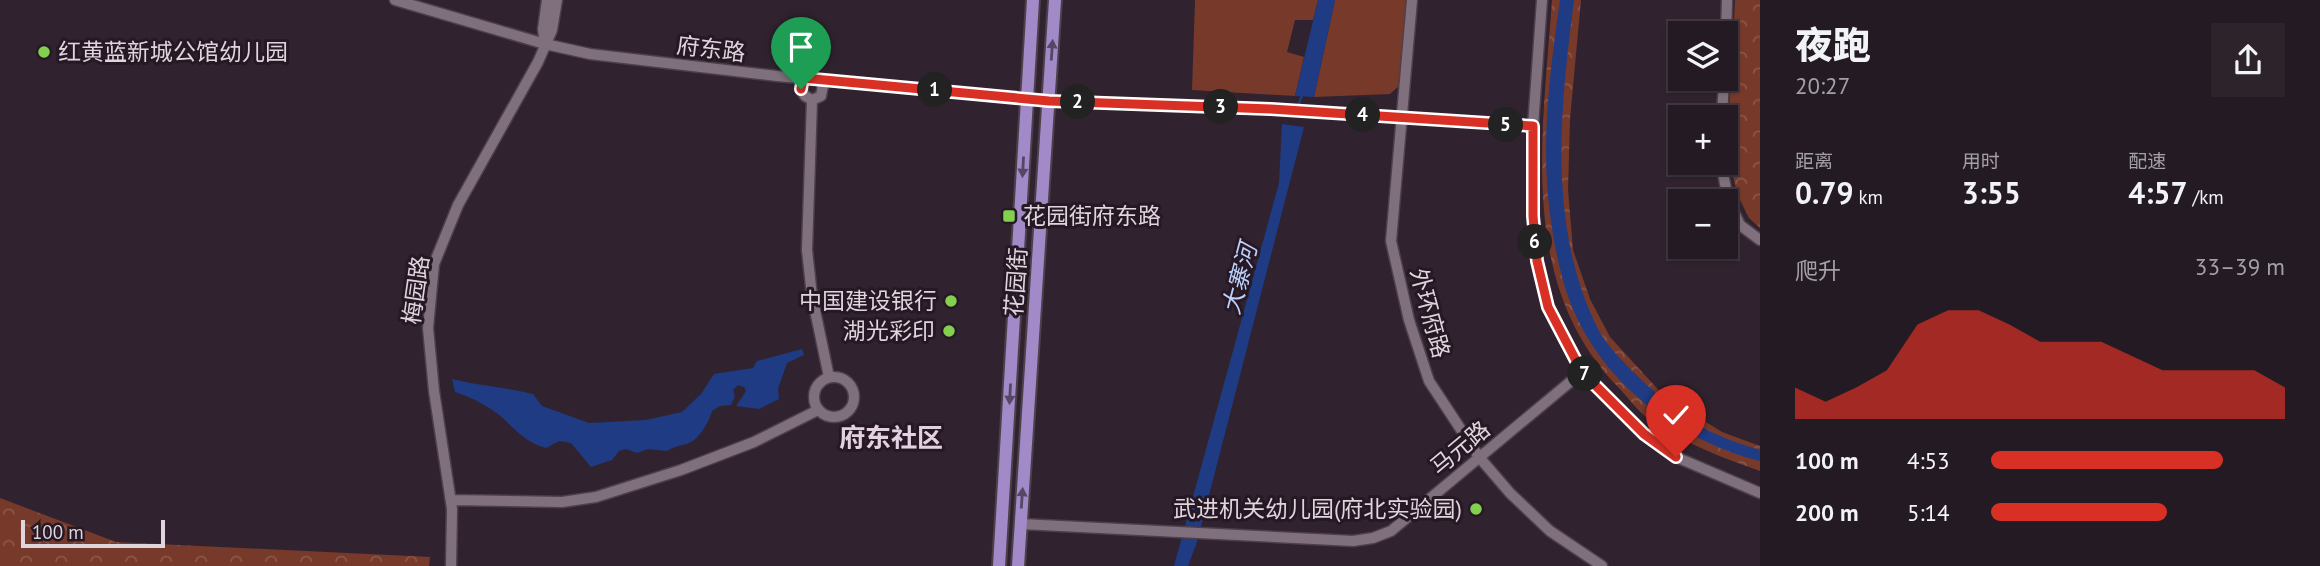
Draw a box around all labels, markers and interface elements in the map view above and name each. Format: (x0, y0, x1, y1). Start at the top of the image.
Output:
pin (771, 17, 831, 89)
text: 夜跑 (1795, 20, 1871, 69)
map controls (1668, 21, 1738, 259)
button: layers (1668, 21, 1738, 91)
button: share (2211, 23, 2285, 97)
icon: arrive (782, 28, 820, 66)
street label: 府东路 (675, 30, 747, 67)
place label: 红黄蓝新城公馆幼儿园 (58, 37, 288, 66)
one-way arrow (1047, 39, 1058, 61)
marker: 红黄蓝新城公馆幼儿园 (36, 44, 52, 60)
text: 20:27 (1795, 71, 1850, 100)
pin: 1 (918, 72, 953, 108)
text: 1 (929, 77, 940, 101)
pin: 2 (1060, 84, 1096, 119)
text: 2 (1072, 89, 1083, 113)
pin: 3 (1204, 90, 1238, 124)
text: 3 (1215, 94, 1226, 118)
pin: 4 (1346, 97, 1380, 132)
text: 4 (1357, 102, 1368, 126)
button: + (1668, 105, 1738, 175)
pin: 5 (1488, 108, 1524, 142)
text: 5 (1500, 112, 1511, 136)
text: 距离 (1795, 149, 1833, 173)
text: 用时 (1962, 149, 2000, 173)
text: 配速 (2128, 149, 2166, 173)
one-way arrow (1017, 156, 1028, 178)
text: 0.79 (1795, 173, 1853, 212)
text: 3:55 (1962, 173, 2021, 212)
text: 4:57 (2128, 173, 2187, 212)
text: km (1853, 185, 1883, 209)
text: /km (2187, 185, 2224, 209)
button: − (1668, 189, 1738, 259)
place label: 花园街府东路 (1023, 201, 1161, 230)
marker: 花园街府东路 (1001, 208, 1017, 224)
pin: 6 (1518, 224, 1552, 260)
text: 6 (1529, 229, 1540, 253)
water label: 大寨河 (1215, 236, 1265, 318)
street label: 花园街 (999, 247, 1032, 317)
text: 33–39 m (2195, 252, 2285, 281)
street label: 梅园路 (396, 254, 435, 326)
text: 爬升 (1795, 256, 1841, 285)
street label: 外环府路 (1405, 265, 1456, 361)
place label: 中国建设银行 (799, 286, 937, 315)
marker: 中国建设银行 (943, 293, 959, 309)
place label: 湖光彩印 (843, 316, 935, 345)
marker: 湖光彩印 (941, 323, 957, 339)
pin: 7 (1568, 356, 1602, 392)
text: 7 (1579, 361, 1590, 385)
one-way arrow (1004, 383, 1015, 405)
pin (1646, 385, 1706, 457)
icon: check (1657, 396, 1695, 434)
street label: 马元路 (1424, 414, 1495, 481)
district label: 府东社区 (839, 421, 943, 454)
text: 100 m (1795, 446, 1858, 475)
text: 4:53 (1907, 446, 1950, 475)
one-way arrow (1017, 487, 1028, 509)
place label: 武进机关幼儿园(府北实验园) (1173, 494, 1462, 523)
text: 200 m (1795, 498, 1858, 527)
text: 5:14 (1907, 498, 1950, 527)
marker: 武进机关幼儿园(府北实验园) (1468, 501, 1484, 517)
scale bar (21, 517, 164, 549)
text: 100 m (32, 520, 84, 544)

